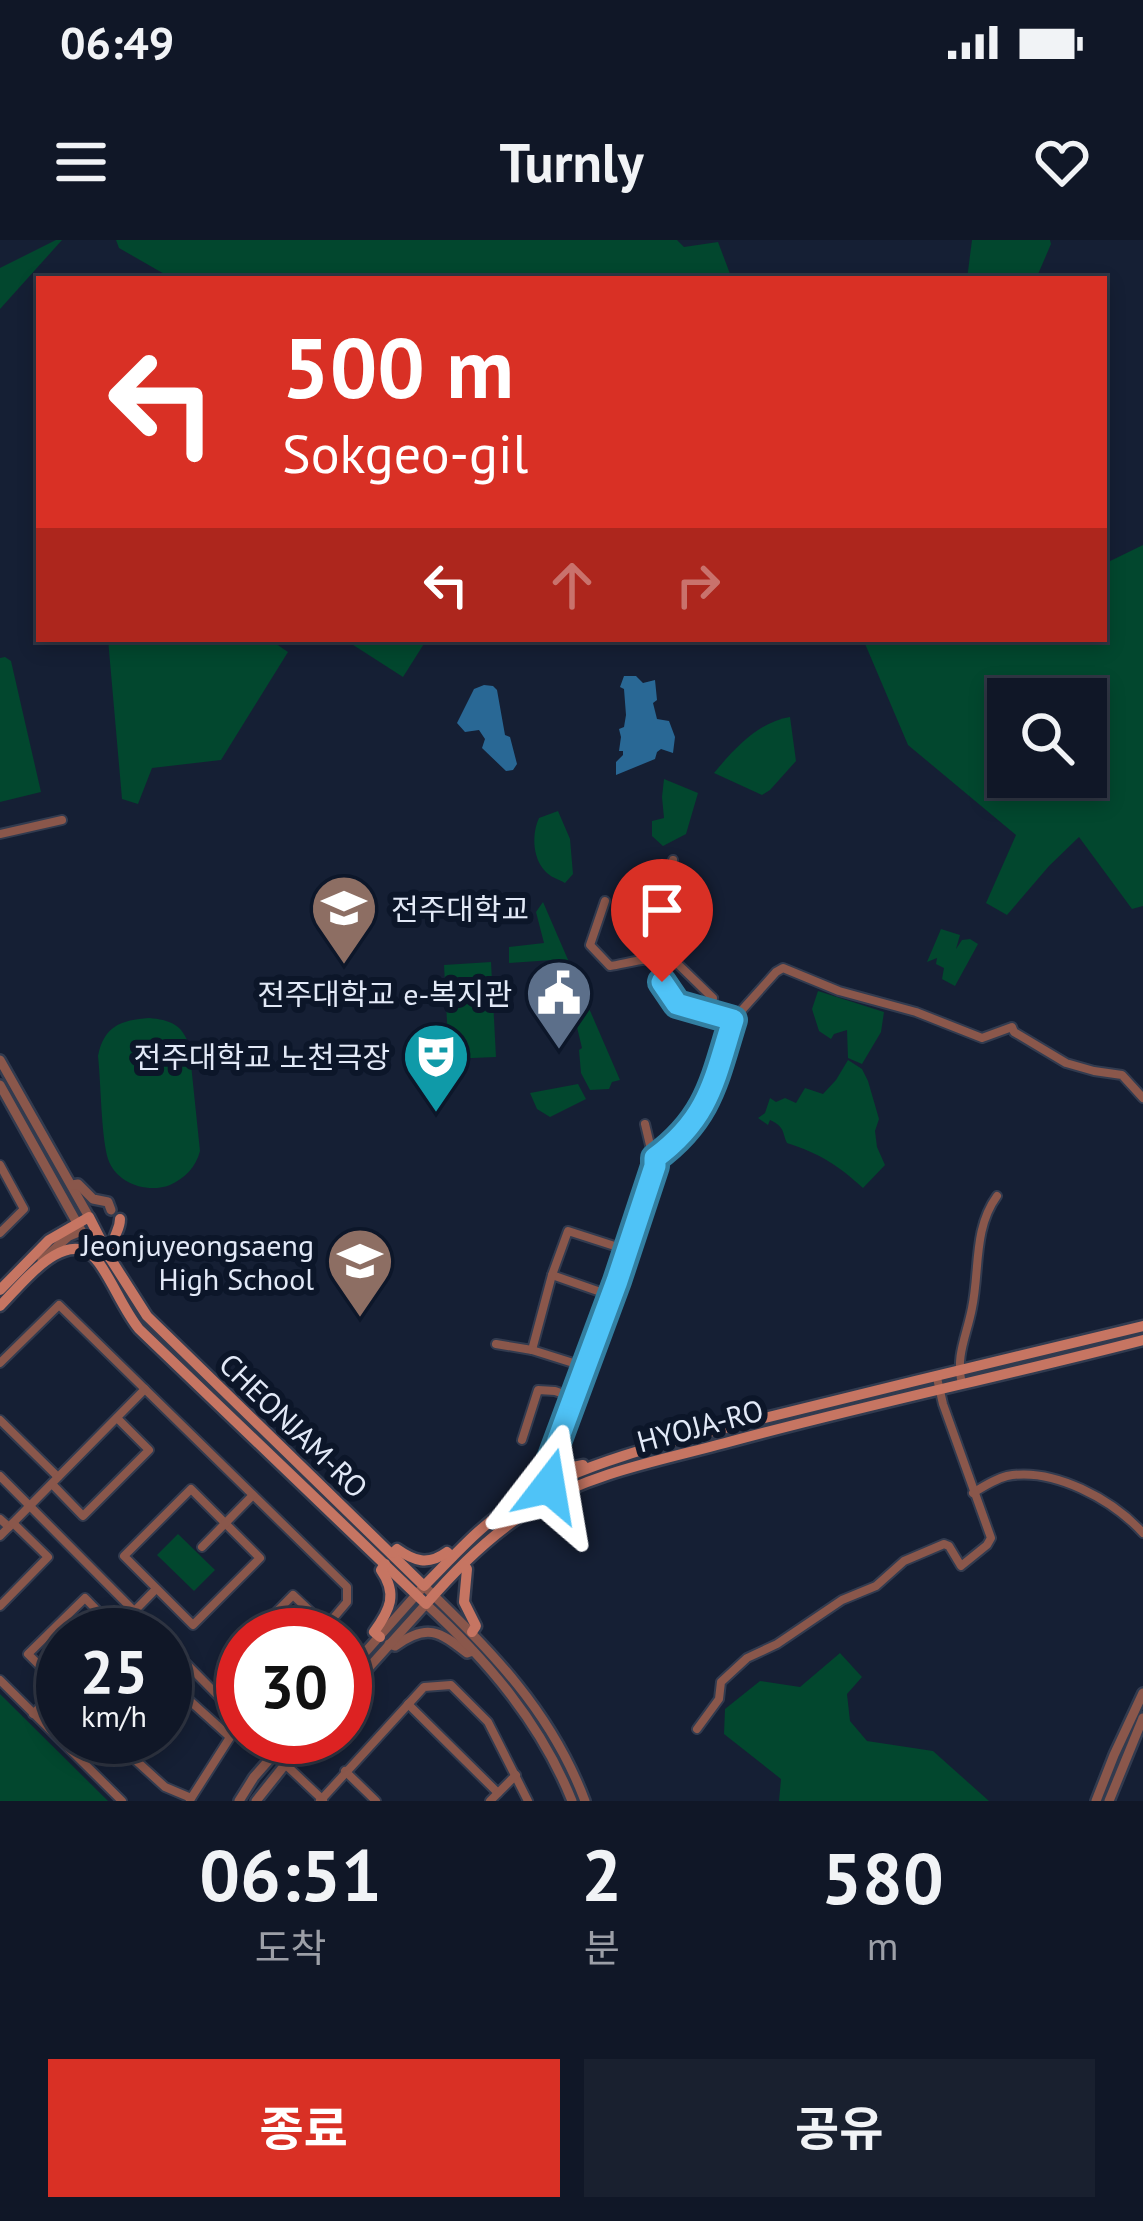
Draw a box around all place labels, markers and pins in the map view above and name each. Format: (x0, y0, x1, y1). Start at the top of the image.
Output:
pin (611, 859, 713, 982)
school or university icon: 전주대학교 (309, 873, 379, 967)
place label: 전주대학교 (391, 889, 529, 928)
public building icon: 전주대학교 e-복지관 (524, 958, 594, 1052)
place label: 전주대학교 e-복지관 (257, 974, 512, 1013)
theatre icon: 전주대학교 노천극장 (401, 1021, 471, 1115)
place label: 전주대학교 노천극장 (134, 1037, 390, 1076)
place label: Jeonjuyeongsaeng High School (79, 1225, 314, 1298)
school or university icon: Jeonjuyeongsaeng High School (325, 1226, 395, 1320)

